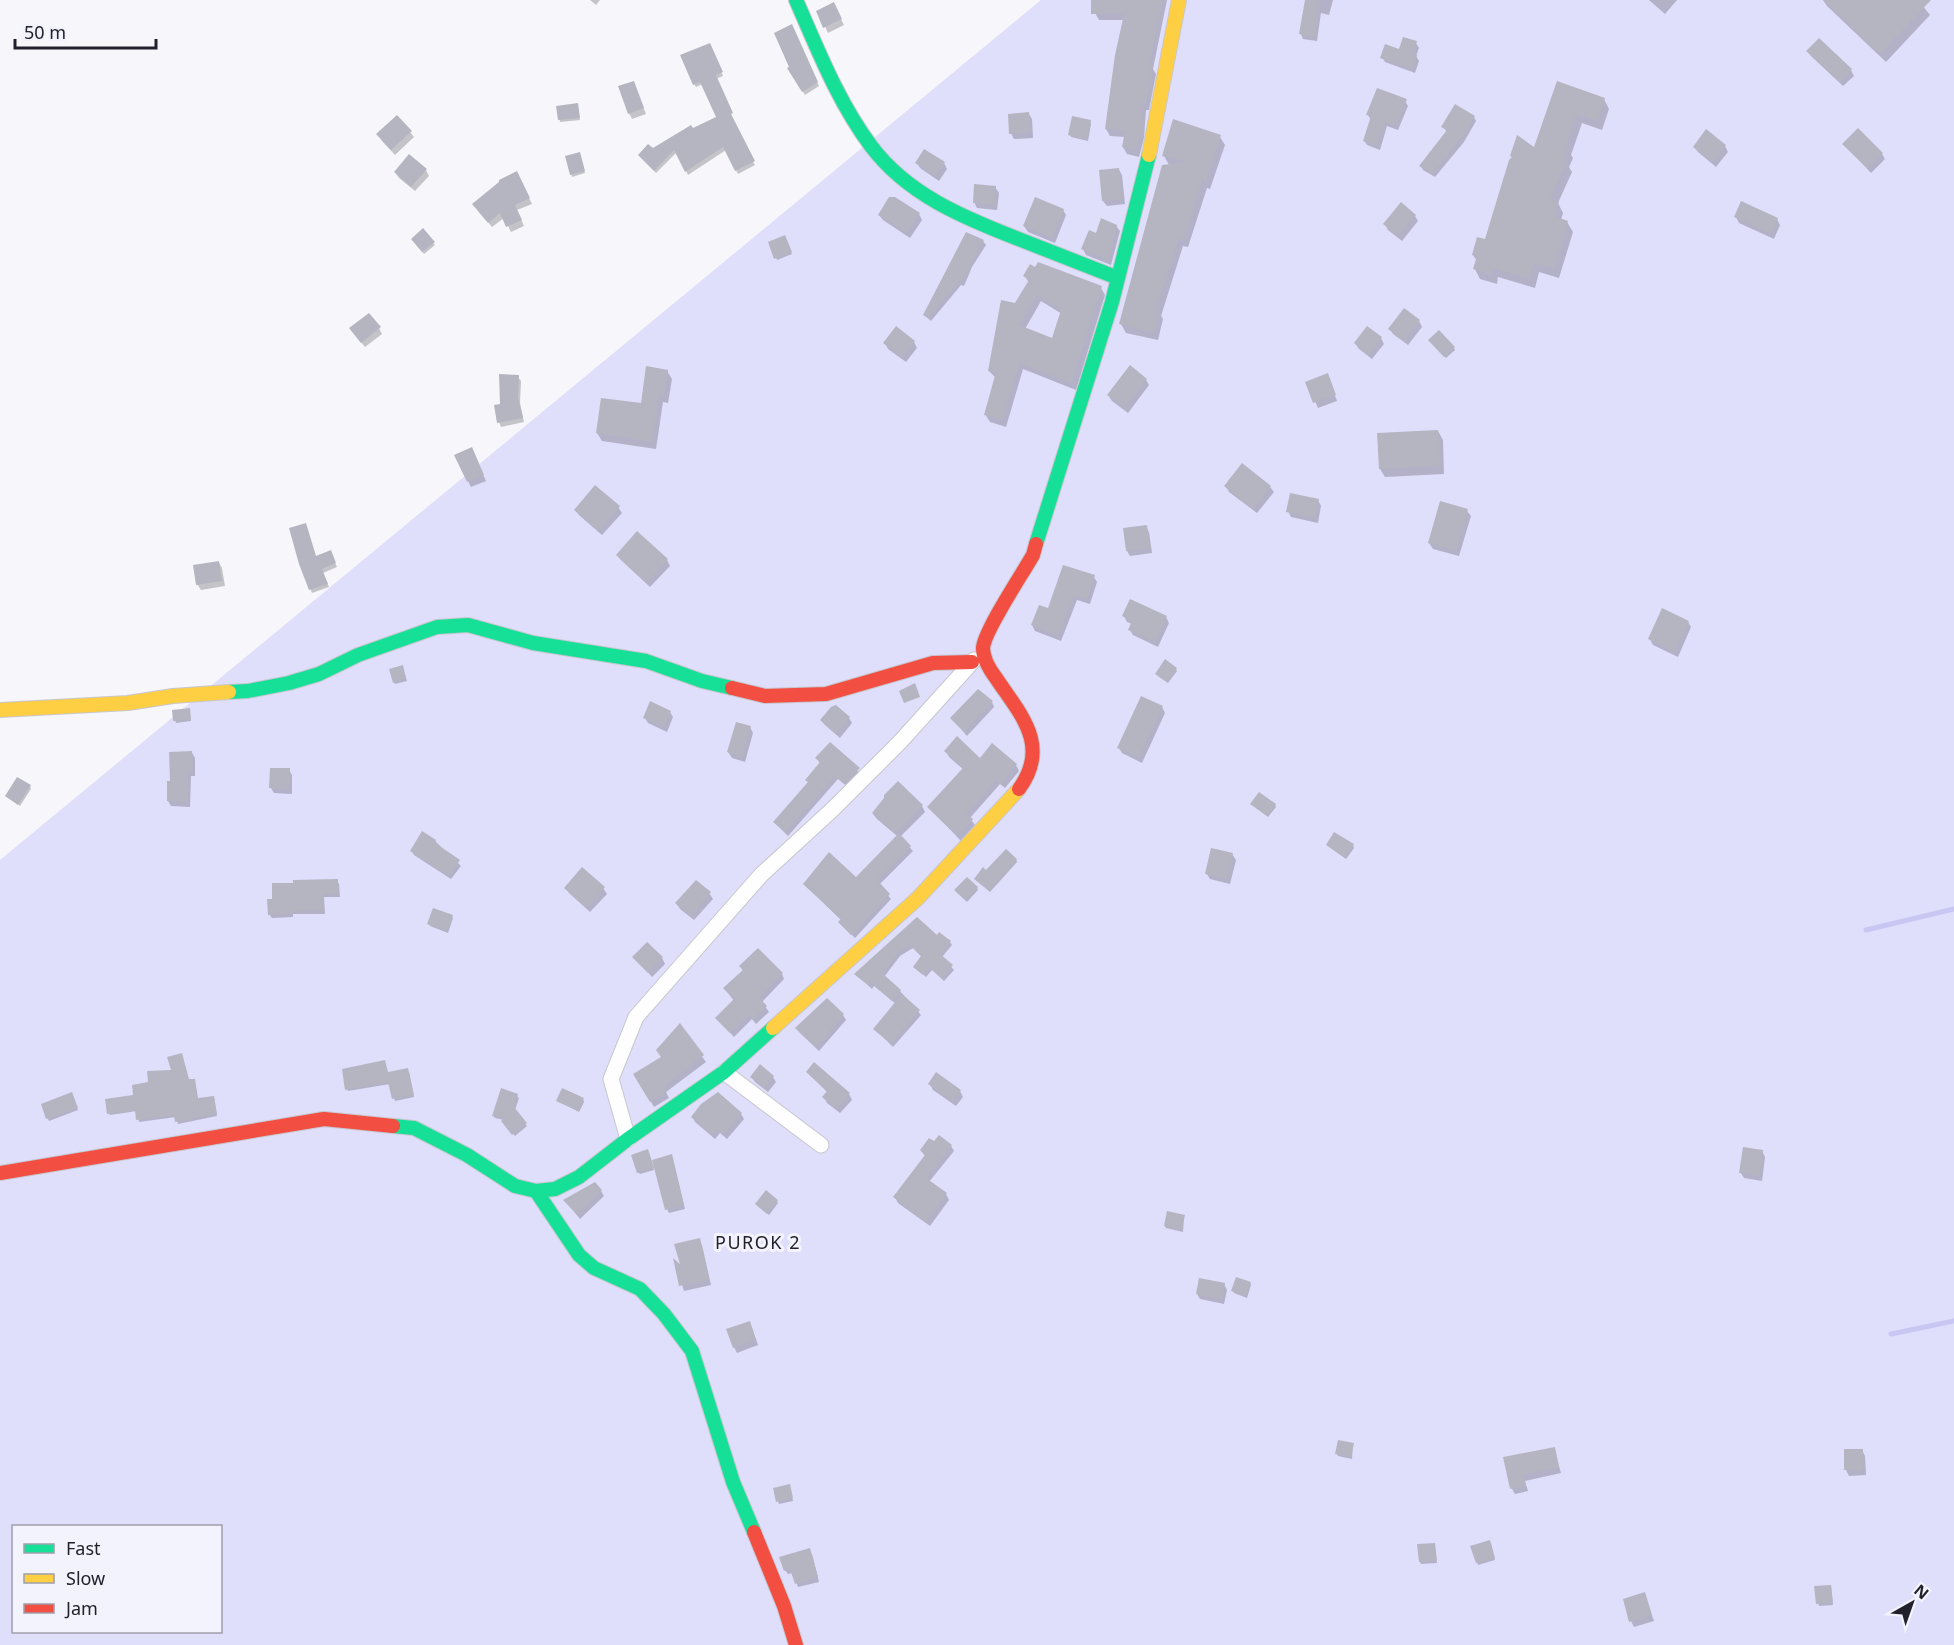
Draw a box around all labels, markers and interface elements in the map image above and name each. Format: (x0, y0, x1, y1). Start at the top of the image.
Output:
scale bar (15, 12, 156, 50)
text: 50 m (24, 20, 66, 44)
district label: PUROK 2 (715, 1230, 801, 1254)
legend (12, 1525, 222, 1633)
text: Fast (66, 1536, 101, 1560)
text: Slow (66, 1566, 105, 1590)
north arrow (1882, 1573, 1942, 1633)
text: N (1910, 1579, 1934, 1604)
text: Jam (64, 1596, 98, 1620)

